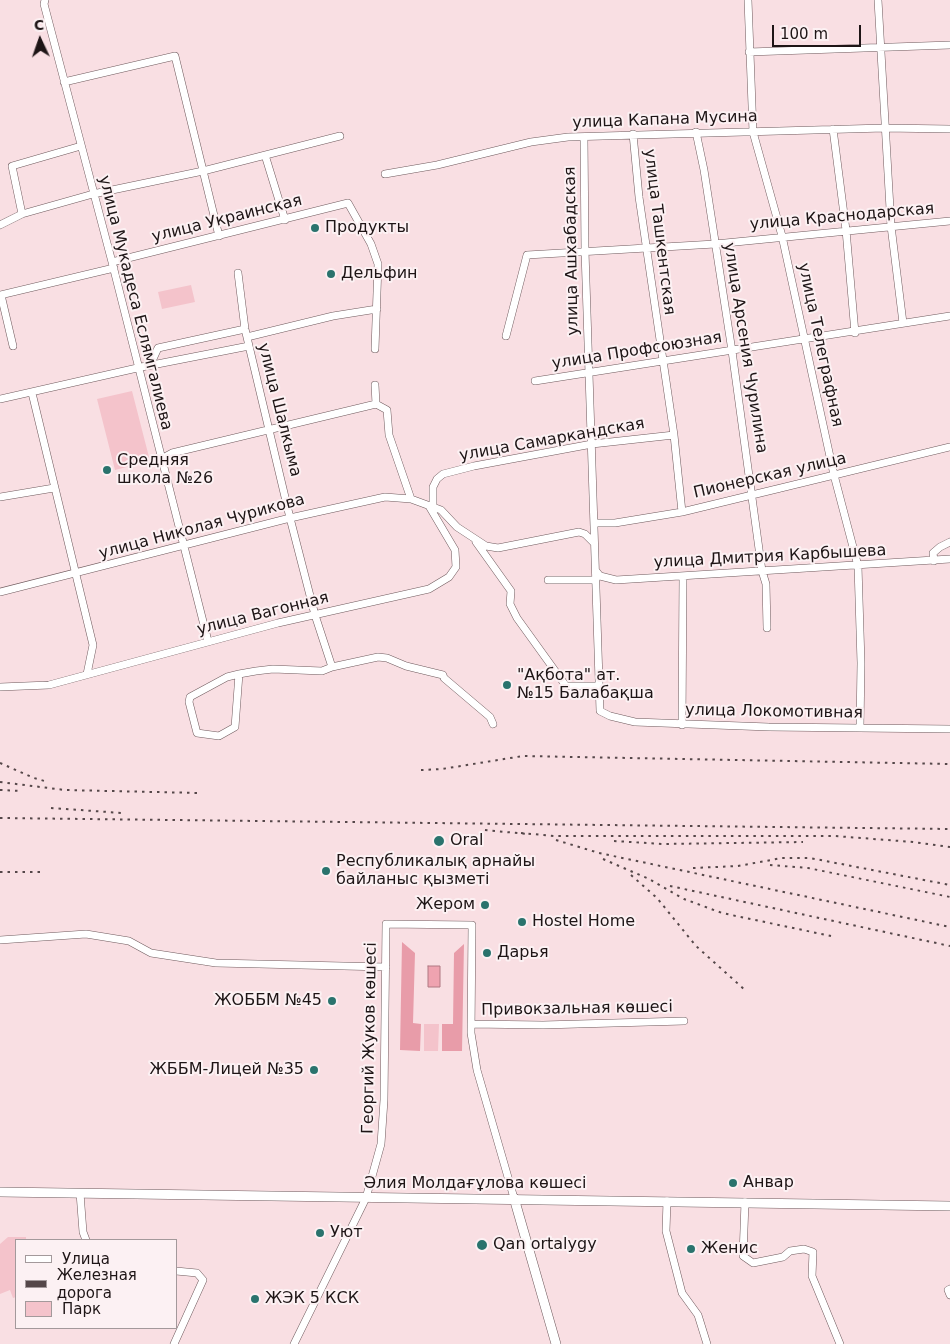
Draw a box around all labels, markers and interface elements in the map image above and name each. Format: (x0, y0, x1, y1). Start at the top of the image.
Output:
north arrow (15, 15, 65, 65)
scale bar (775, 15, 864, 47)
text: С (34, 17, 45, 33)
text: 100 m (780, 25, 828, 43)
street label: улица Капана Мусина (572, 107, 758, 133)
street label: улица Ташкентская (639, 148, 679, 316)
street label: улица Ашхабадская (561, 166, 583, 336)
street label: улица Мукадеса Еслямгалиева (94, 174, 176, 432)
street label: улица Украинская (150, 191, 304, 247)
street label: улица Краснодарская (749, 199, 935, 235)
place label: Продукты (325, 218, 409, 238)
marker: Продукты (309, 222, 321, 234)
street label: улица Арсения Чурилина (719, 241, 771, 455)
street label: улица Телеграфная (793, 261, 847, 429)
place label: Дельфин (341, 264, 418, 284)
marker: Дельфин (325, 268, 337, 280)
street label: улица Профсоюзная (551, 328, 723, 374)
street label: улица Шалкыма (253, 341, 305, 479)
street label: улица Самаркандская (458, 414, 646, 466)
street label: Пионерская улица (692, 449, 848, 503)
place label: Средняя школа №26 (117, 451, 213, 489)
marker: Средняя школа №26 (101, 464, 113, 476)
street label: улица Николая Чурикова (97, 490, 307, 564)
street label: улица Дмитрия Карбышева (653, 541, 887, 573)
street label: улица Вагонная (195, 588, 331, 640)
place label: "Ақбота" ат. №15 Балабақша (517, 666, 654, 704)
marker: "Ақбота" ат. №15 Балабақша (501, 679, 513, 691)
street label: улица Локомотивная (685, 701, 863, 723)
place label: Oral (450, 831, 483, 851)
marker: Oral (432, 834, 446, 848)
place label: Республикалық арнайы байланыс қызметі (336, 852, 535, 890)
marker: Республикалық арнайы байланыс қызметі (320, 865, 332, 877)
place label: Жером (416, 895, 475, 915)
marker: Жером (479, 899, 491, 911)
place label: Hostel Home (532, 912, 635, 932)
marker: Hostel Home (516, 916, 528, 928)
street label: Георгий Жуков көшесі (359, 942, 381, 1134)
place label: Дарья (497, 943, 549, 963)
marker: Дарья (481, 947, 493, 959)
place label: ЖОББМ №45 (214, 991, 322, 1011)
marker: ЖОББМ №45 (326, 995, 338, 1007)
street label: Привокзальная көшесі (481, 998, 673, 1020)
place label: ЖББМ-Лицей №35 (150, 1060, 304, 1080)
marker: ЖББМ-Лицей №35 (308, 1064, 320, 1076)
place label: Анвар (743, 1173, 794, 1193)
street label: Әлия Молдағұлова көшесі (363, 1174, 587, 1194)
marker: Анвар (727, 1177, 739, 1189)
place label: Уют (330, 1223, 363, 1243)
marker: Уют (314, 1227, 326, 1239)
place label: Qan ortalygy (493, 1235, 597, 1255)
marker: Qan ortalygy (475, 1238, 489, 1252)
legend (15, 1239, 178, 1329)
place label: Женис (701, 1239, 758, 1259)
marker: Женис (685, 1243, 697, 1255)
text: Улица (62, 1250, 110, 1268)
text: Железная дорога (57, 1266, 137, 1302)
place label: ЖЭК 5 КСК (265, 1289, 359, 1309)
marker: ЖЭК 5 КСК (249, 1293, 261, 1305)
text: Парк (62, 1300, 101, 1318)

